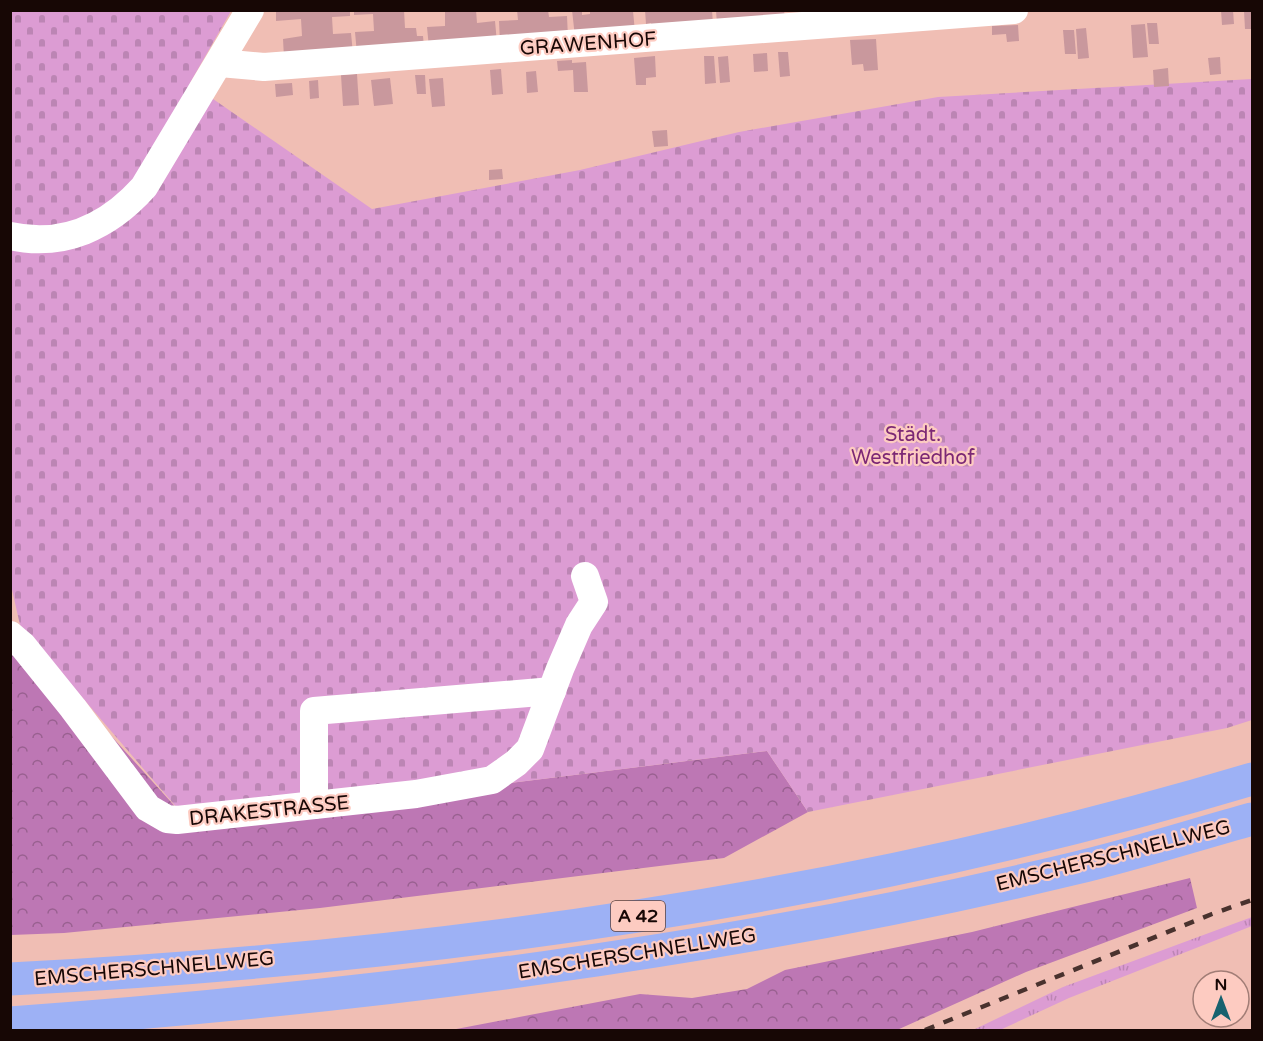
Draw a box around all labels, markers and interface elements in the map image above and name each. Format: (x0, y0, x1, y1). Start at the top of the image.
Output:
street label: GRAWENHOF (519, 27, 657, 61)
park label: Städt. Westfriedhof (851, 423, 975, 470)
street label: DRAKESTRASSE (188, 791, 350, 831)
street label: EMSCHERSCHNELLWEG (994, 815, 1233, 897)
road number: A 42 (611, 901, 665, 931)
street label: EMSCHERSCHNELLWEG (516, 923, 758, 985)
street label: EMSCHERSCHNELLWEG (33, 947, 275, 991)
north arrow (1191, 969, 1251, 1029)
text: N (1215, 975, 1227, 995)

